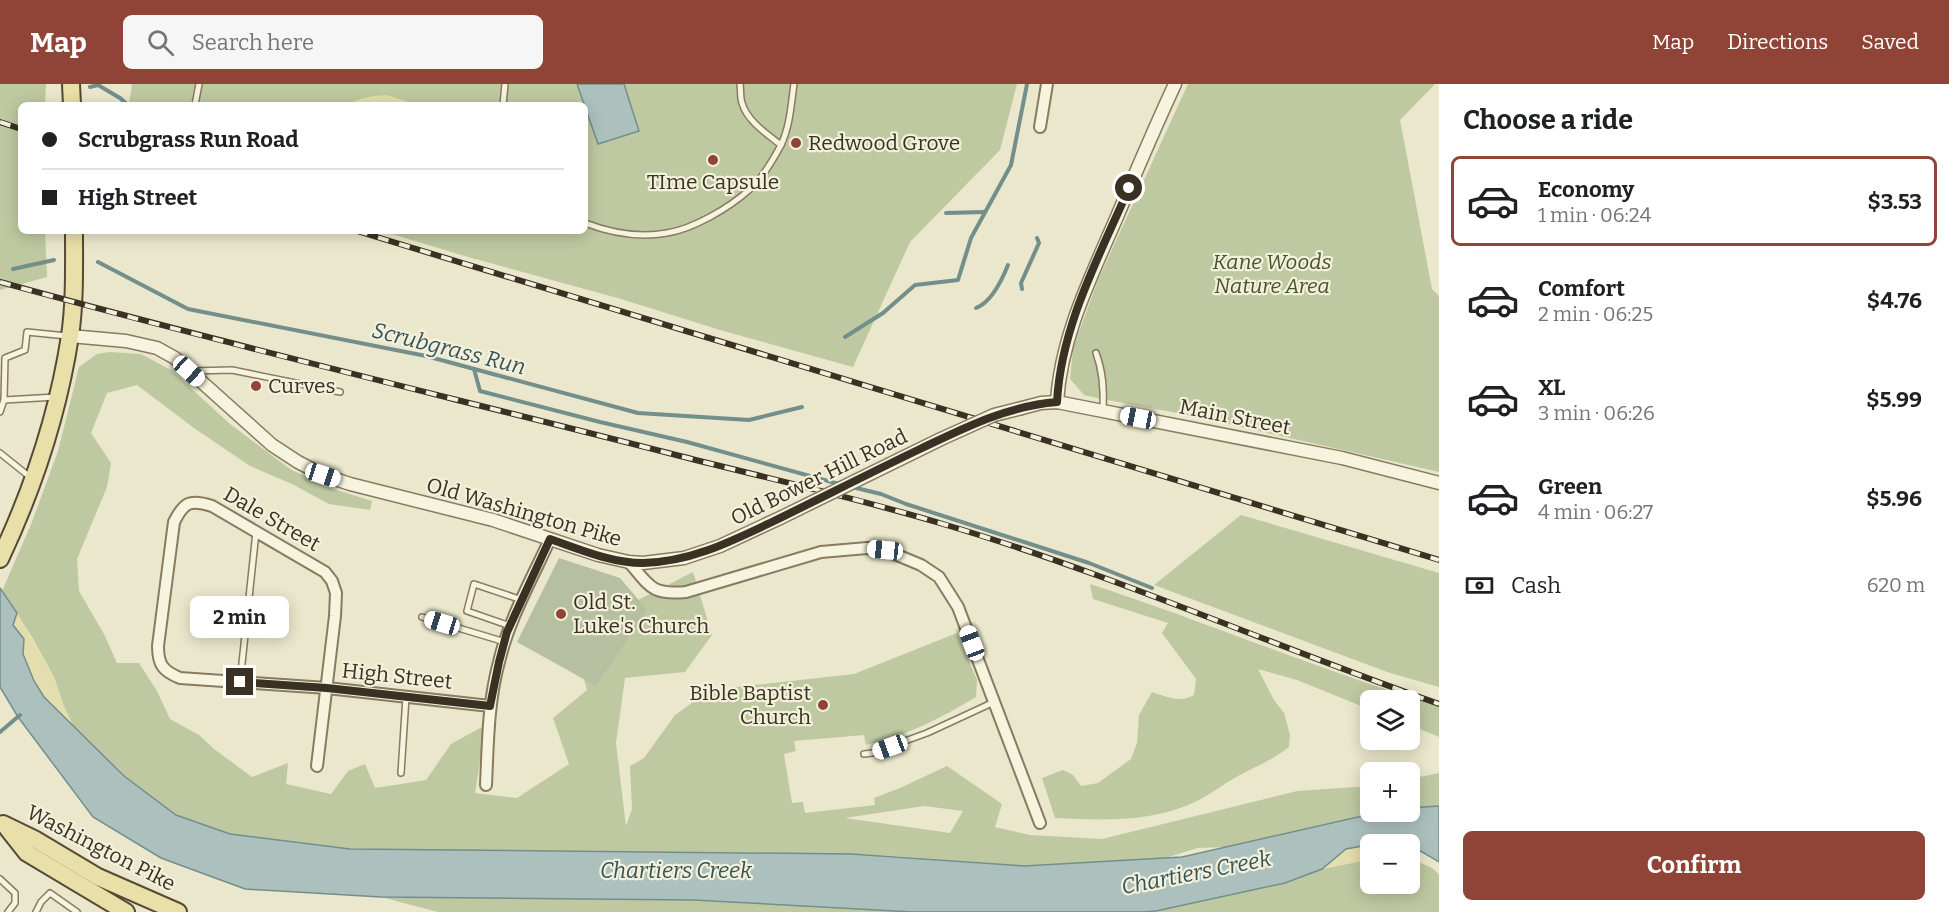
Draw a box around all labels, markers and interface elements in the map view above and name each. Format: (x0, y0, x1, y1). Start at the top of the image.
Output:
search box (123, 15, 543, 69)
text: Map (30, 26, 87, 59)
icon: search (144, 26, 177, 59)
text: Search here (192, 29, 314, 56)
text: Map (1652, 29, 1694, 55)
text: Directions (1727, 29, 1828, 55)
text: Saved (1861, 29, 1919, 55)
text: Choose a ride (1463, 104, 1633, 136)
text: Scrubgrass Run Road (78, 126, 299, 153)
place label: Redwood Grove (808, 130, 960, 156)
marker: Redwood Grove (789, 136, 803, 150)
marker: TIme Capsule (706, 153, 720, 167)
place label: TIme Capsule (647, 169, 779, 195)
route start (1115, 174, 1142, 201)
icon: car (1466, 174, 1520, 228)
text: Economy (1538, 176, 1634, 203)
text: High Street (78, 184, 197, 211)
text: $3.53 (1868, 188, 1922, 215)
text: 1 min · 06:24 (1538, 203, 1651, 227)
park label: Kane Woods Nature Area (1212, 249, 1332, 299)
icon: car (1466, 273, 1520, 327)
text: Comfort (1538, 275, 1625, 302)
text: $4.76 (1867, 287, 1922, 314)
text: 2 min · 06:25 (1538, 302, 1653, 326)
water label: Scrubgrass Run (369, 316, 528, 381)
car (170, 352, 208, 390)
icon: car (1466, 372, 1520, 426)
place label: Curves (268, 373, 336, 399)
text: XL (1538, 374, 1565, 401)
marker: Curves (249, 379, 263, 393)
text: $5.99 (1866, 386, 1922, 413)
street label: Main Street (1177, 393, 1293, 441)
text: 3 min · 06:26 (1538, 401, 1655, 425)
car (1119, 406, 1157, 430)
street label: Old Bower Hill Road (726, 423, 912, 531)
car (303, 461, 343, 489)
icon: car (1466, 471, 1520, 525)
street label: Old Washington Pike (423, 472, 625, 552)
text: Green (1538, 473, 1602, 500)
street label: Dale Street (219, 481, 325, 557)
text: $5.96 (1866, 485, 1922, 512)
text: 4 min · 06:27 (1538, 500, 1653, 524)
car (866, 539, 904, 561)
icon: cash (1463, 569, 1496, 602)
text: Cash (1511, 572, 1561, 599)
text: 620 m (1867, 573, 1925, 597)
place label: Old St. Luke's Church (573, 589, 709, 639)
callout: 2 min (190, 595, 290, 637)
text: 2 min (213, 605, 266, 629)
marker: Old St. Luke's Church (554, 607, 568, 621)
car (422, 609, 462, 637)
car (957, 623, 987, 663)
street label: High Street (340, 657, 454, 695)
route end (226, 668, 253, 695)
place label: Bible Baptist Church (689, 680, 811, 730)
map controls (1360, 690, 1420, 894)
button: layers (1360, 690, 1420, 750)
marker: Bible Baptist Church (816, 698, 830, 712)
car (870, 732, 910, 762)
button: + (1360, 762, 1420, 822)
street label: Washington Pike (22, 799, 180, 897)
button: Confirm (1463, 831, 1925, 900)
button: − (1360, 834, 1420, 894)
water label: Chartiers Creek (1119, 845, 1274, 900)
water label: Chartiers Creek (600, 857, 753, 884)

